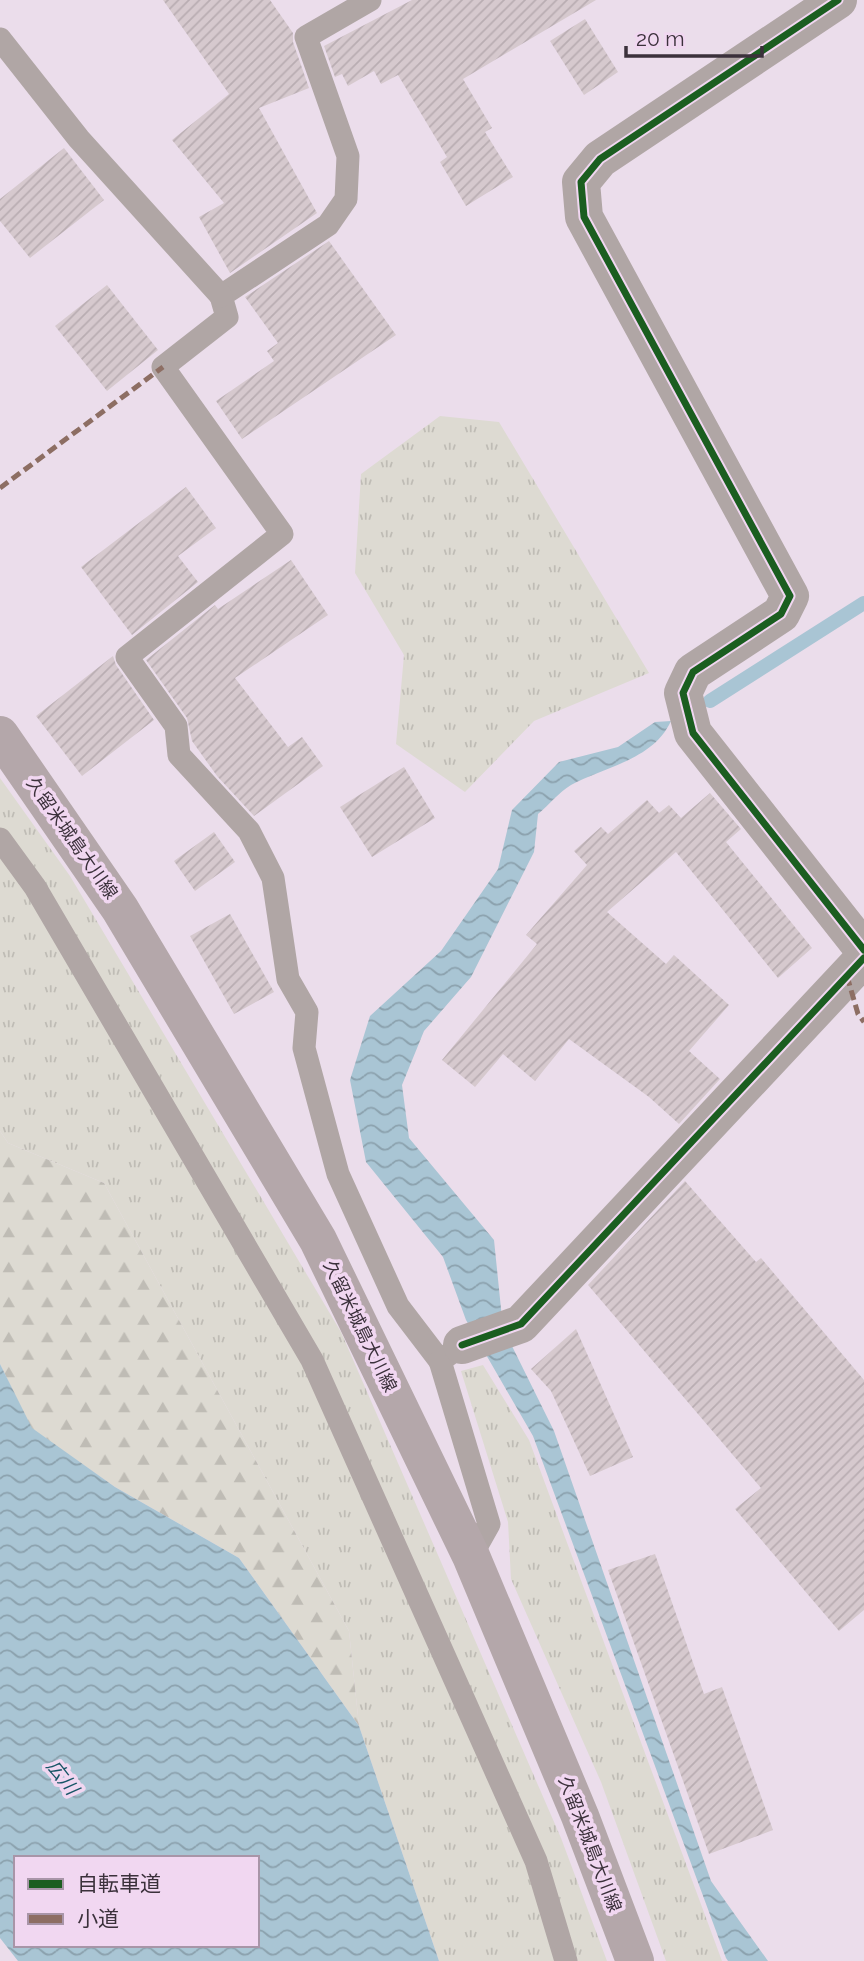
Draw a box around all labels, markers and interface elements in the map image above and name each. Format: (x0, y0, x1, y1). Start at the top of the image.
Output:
scale bar (626, 14, 762, 58)
text: 20 m (636, 26, 684, 51)
street label: 久留米城島大川線 (23, 773, 122, 903)
street label: 久留米城島大川線 (319, 1256, 401, 1395)
water label: 広川 (43, 1755, 85, 1800)
street label: 久留米城島大川線 (555, 1773, 626, 1915)
legend (14, 1856, 259, 1947)
text: 自転車道 (77, 1871, 161, 1896)
text: 小道 (77, 1906, 119, 1931)

